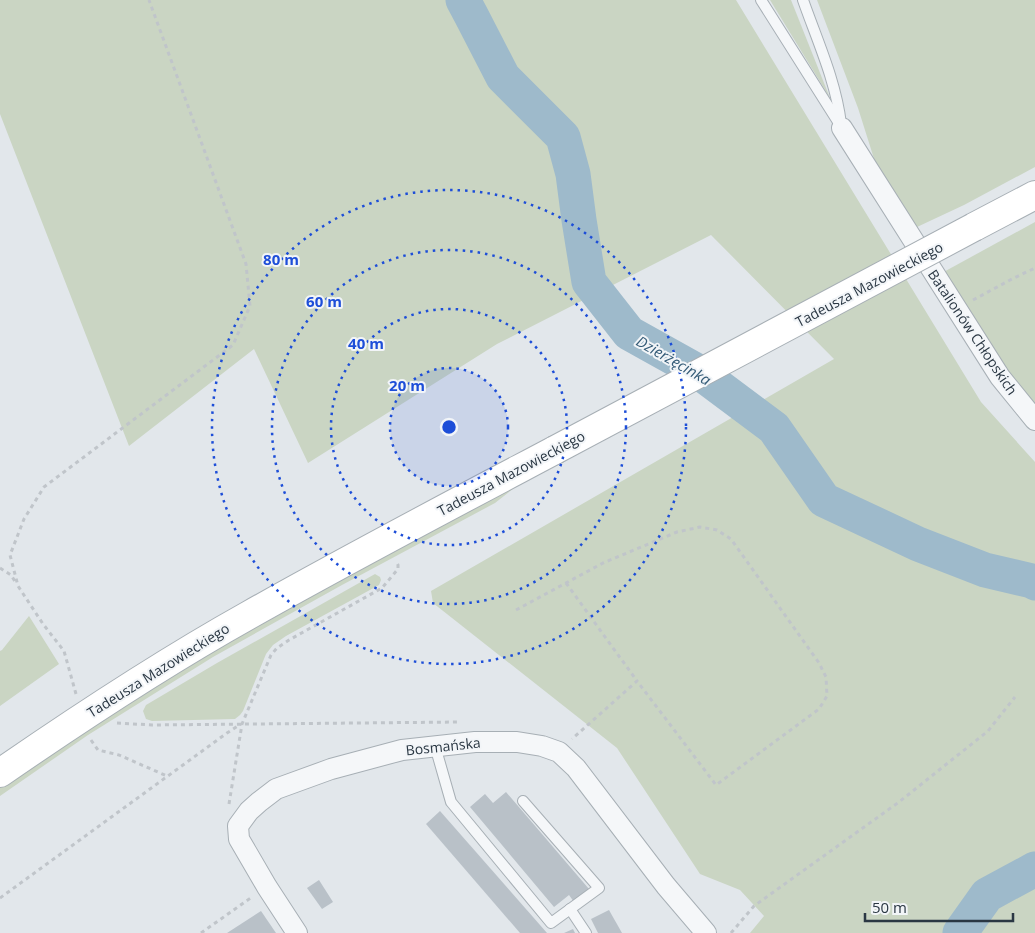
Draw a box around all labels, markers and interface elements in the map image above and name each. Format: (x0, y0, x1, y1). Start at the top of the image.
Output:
street label: Tadeusza Mazowieckiego (792, 237, 946, 331)
text: 80 m (263, 249, 299, 269)
street label: Batalionów Chłopskich (924, 266, 1022, 398)
text: 60 m (306, 291, 342, 311)
water label: Dzierżęcinka (633, 331, 715, 390)
text: 40 m (348, 333, 384, 353)
text: 20 m (389, 375, 425, 395)
centre of rings (440, 418, 458, 436)
street label: Tadeusza Mazowieckiego (434, 426, 588, 520)
street label: Tadeusza Mazowieckiego (83, 618, 233, 722)
street label: Bosmańska (405, 733, 481, 759)
scale bar (865, 890, 1012, 922)
text: 50 m (872, 897, 907, 917)

